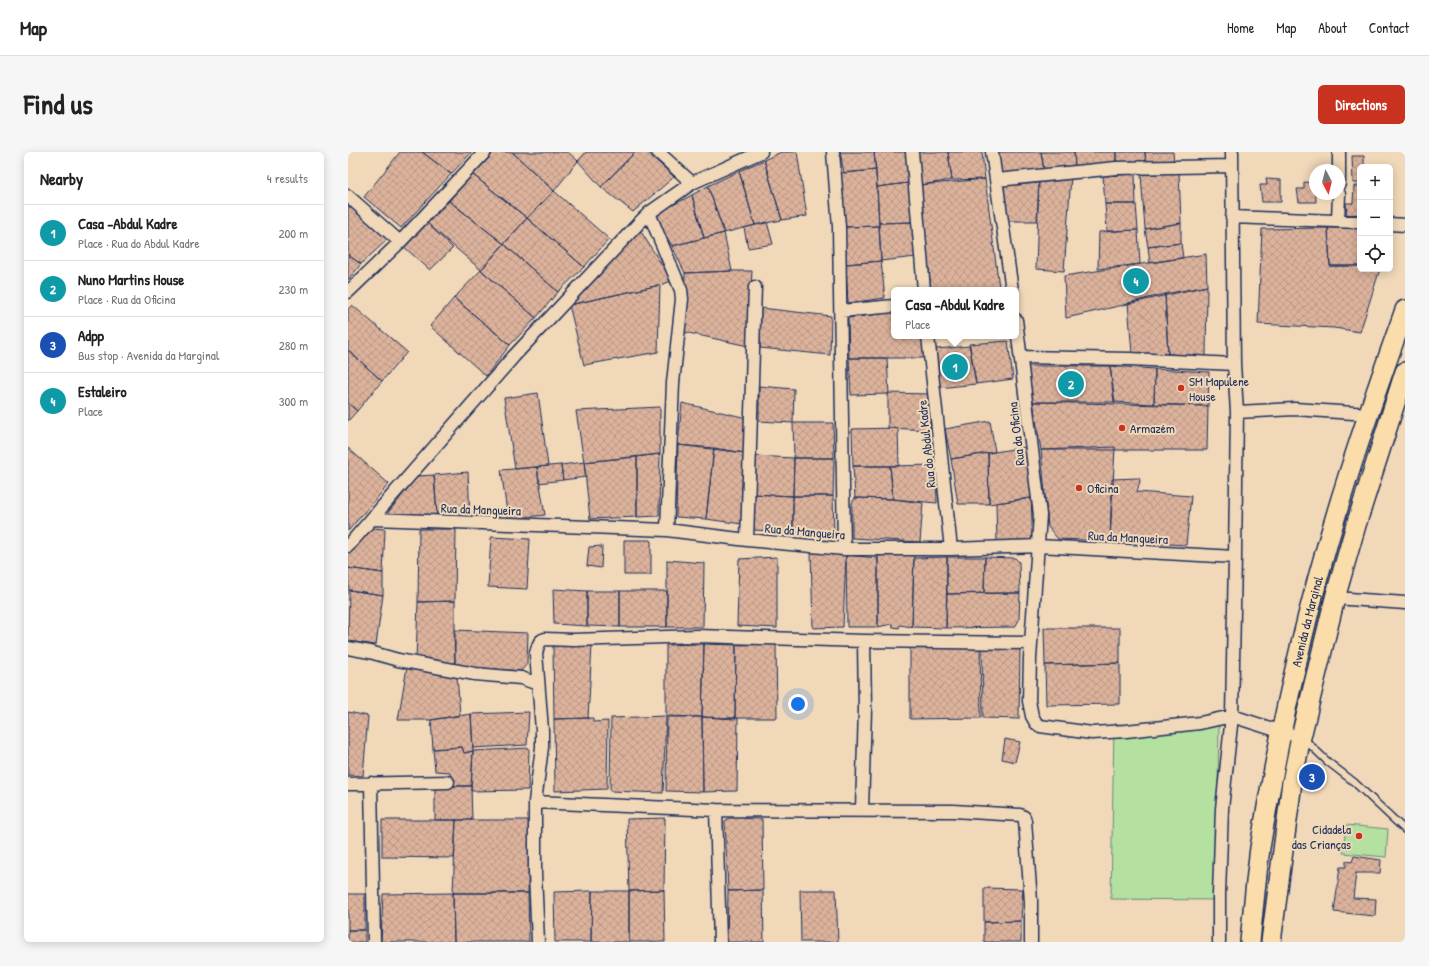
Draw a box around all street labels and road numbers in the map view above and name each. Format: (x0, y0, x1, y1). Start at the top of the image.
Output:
street label: Rua do Abdul Kadre (912, 399, 940, 489)
street label: Rua da Oficina (1003, 401, 1029, 467)
street label: Rua da Mangueira (441, 499, 521, 519)
street label: Rua da Mangueira (764, 519, 846, 543)
street label: Rua da Mangueira (1087, 526, 1169, 548)
street label: Avenida da Marginal (1287, 573, 1327, 669)

